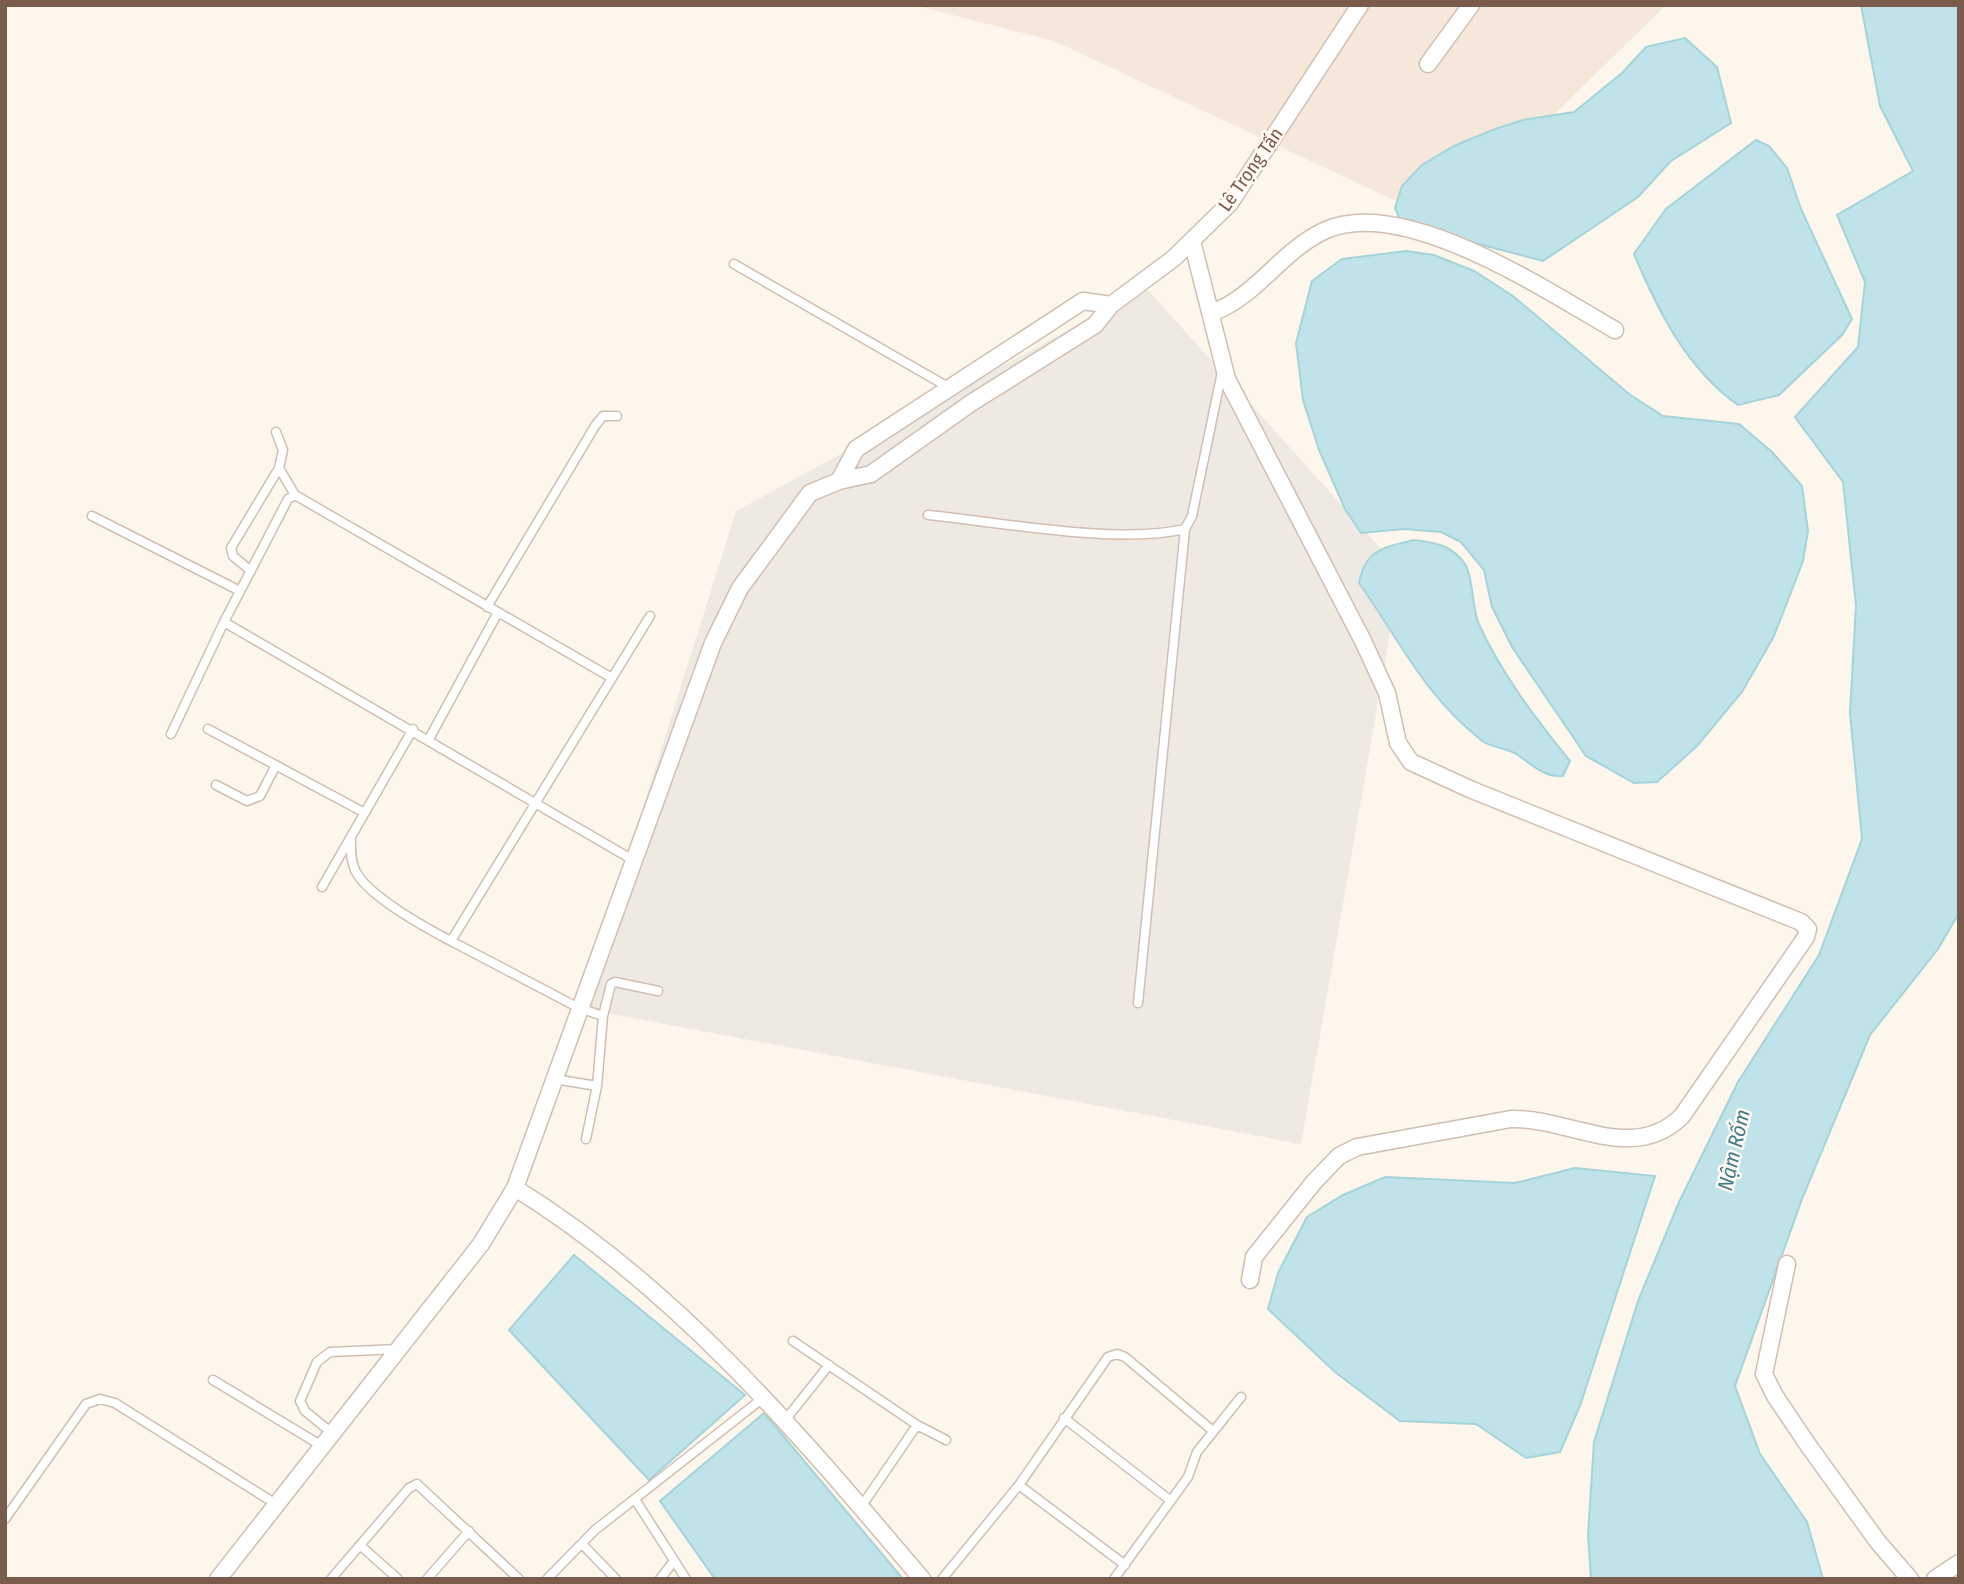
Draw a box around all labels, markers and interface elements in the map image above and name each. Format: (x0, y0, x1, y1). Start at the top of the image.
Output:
street label: Lê Trọng Tấn (1213, 123, 1288, 216)
water label: Nậm Rốm (1712, 1107, 1756, 1193)

